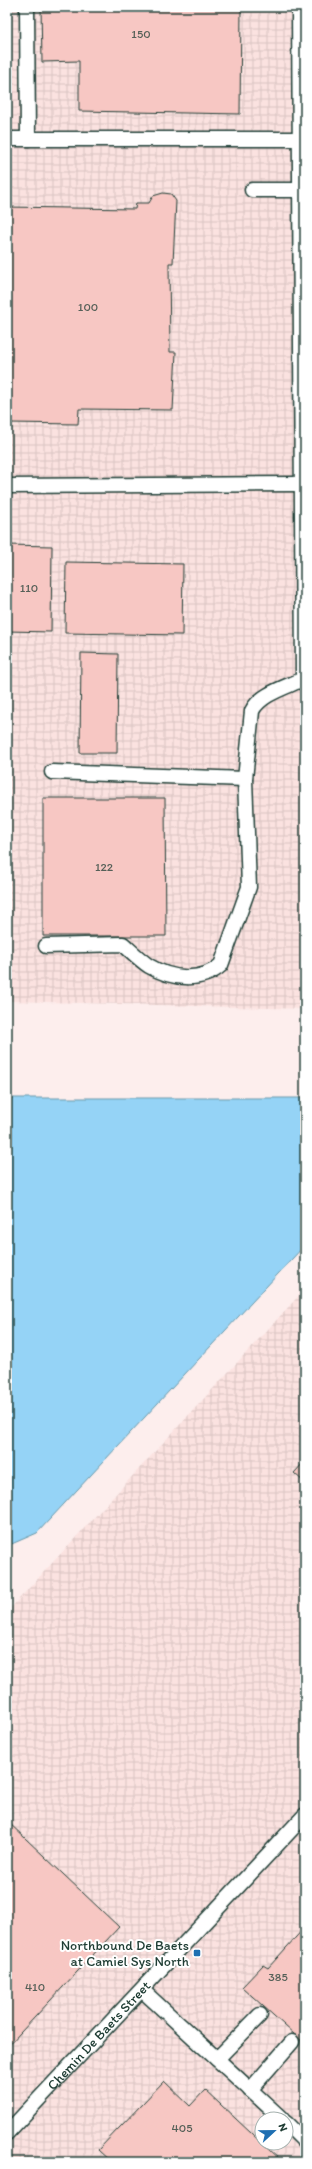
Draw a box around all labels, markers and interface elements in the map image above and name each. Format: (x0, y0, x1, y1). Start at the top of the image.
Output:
house number: 150 (131, 27, 151, 41)
house number: 100 (78, 300, 98, 314)
house number: 110 (20, 581, 38, 595)
house number: 122 (95, 860, 114, 874)
place label: Northbound De Baets at Camiel Sys North (61, 1937, 189, 1970)
marker: Northbound De Baets at Camiel Sys North (192, 1948, 202, 1958)
house number: 385 (268, 1970, 288, 1984)
street label: Chemin De Baets Street (43, 1977, 154, 2093)
house number: 410 (25, 1980, 45, 1994)
north arrow (254, 2111, 294, 2151)
house number: 405 (172, 2121, 192, 2135)
text: N (275, 2122, 290, 2133)

